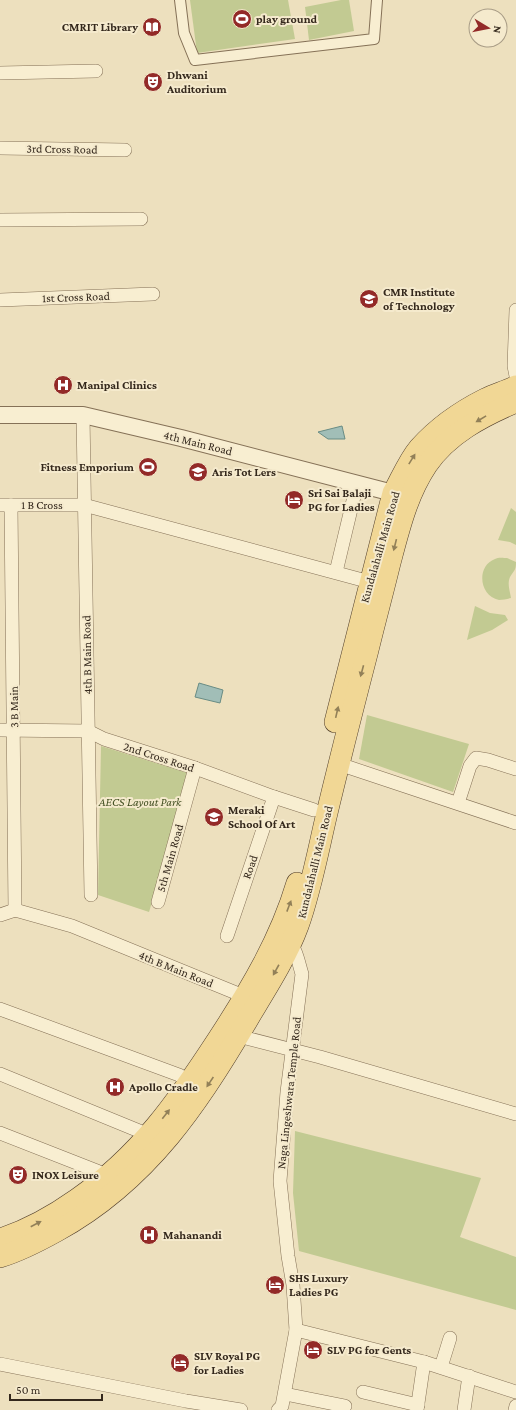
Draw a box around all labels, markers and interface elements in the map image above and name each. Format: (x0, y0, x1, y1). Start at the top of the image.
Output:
sports icon: play ground (231, 8, 253, 30)
north arrow (468, 8, 508, 48)
place label: play ground (256, 12, 318, 26)
library icon: CMRIT Library (141, 16, 163, 38)
place label: CMRIT Library (62, 20, 138, 34)
text: N (491, 25, 504, 35)
place label: Dhwani Auditorium (166, 68, 227, 96)
theatre icon: Dhwani Auditorium (142, 71, 164, 93)
street label: 3rd Cross Road (26, 141, 98, 157)
place label: CMR Institute of Technology (383, 285, 455, 313)
school or university icon: CMR Institute of Technology (358, 288, 380, 310)
street label: 1st Cross Road (42, 289, 111, 305)
hospital icon: Manipal Clinics (52, 374, 74, 396)
place label: Manipal Clinics (77, 378, 157, 392)
one-way arrow (475, 415, 487, 422)
street label: 4th Main Road (162, 428, 235, 458)
one-way arrow (408, 454, 416, 464)
sports icon: Fitness Emporium (137, 456, 159, 478)
place label: Fitness Emporium (40, 460, 135, 474)
school or university icon: Aris Tot Lers (187, 461, 209, 483)
place label: Aris Tot Lers (211, 465, 276, 479)
place label: Sri Sai Balaji PG for Ladies (308, 486, 375, 514)
hotel icon: Sri Sai Balaji PG for Ladies (283, 489, 305, 511)
street label: Kundalahalli Main Road (357, 489, 403, 604)
street label: 1 B Cross (21, 498, 63, 512)
one-way arrow (392, 540, 398, 552)
street label: 4th B Main Road (79, 615, 95, 695)
one-way arrow (359, 665, 365, 677)
street label: 3 B Main (7, 685, 21, 728)
one-way arrow (334, 706, 340, 718)
street label: 2nd Cross Road (122, 739, 197, 775)
park label: AECS Layout Park (98, 795, 182, 809)
place label: Meraki School Of Art (228, 803, 296, 831)
street label: Kundalahalli Main Road (294, 804, 336, 920)
school or university icon: Meraki School Of Art (203, 806, 225, 828)
street label: 5th Main Road (154, 822, 187, 894)
street label: Road (239, 853, 261, 881)
one-way arrow (287, 900, 293, 912)
street label: 4th B Main Road (137, 948, 216, 991)
one-way arrow (273, 964, 279, 976)
street label: Naga Lingeshwara Temple Road (274, 1015, 304, 1170)
hospital icon: Apollo Cradle (104, 1076, 126, 1098)
one-way arrow (206, 1077, 214, 1087)
place label: Apollo Cradle (128, 1080, 198, 1094)
one-way arrow (162, 1109, 171, 1120)
theatre icon: INOX Leisure (7, 1164, 29, 1186)
place label: INOX Leisure (32, 1168, 99, 1182)
one-way arrow (30, 1221, 42, 1227)
hospital icon: Mahanandi (138, 1224, 160, 1246)
place label: Mahanandi (163, 1228, 222, 1242)
place label: SHS Luxury Ladies PG (289, 1271, 348, 1299)
hotel icon: SHS Luxury Ladies PG (264, 1274, 286, 1296)
hotel icon: SLV PG for Gents (302, 1339, 324, 1361)
place label: SLV PG for Gents (327, 1343, 411, 1357)
place label: SLV Royal PG for Ladies (194, 1349, 260, 1377)
hotel icon: SLV Royal PG for Ladies (169, 1352, 191, 1374)
scale bar (10, 1376, 102, 1402)
text: 50 m (16, 1383, 41, 1397)

